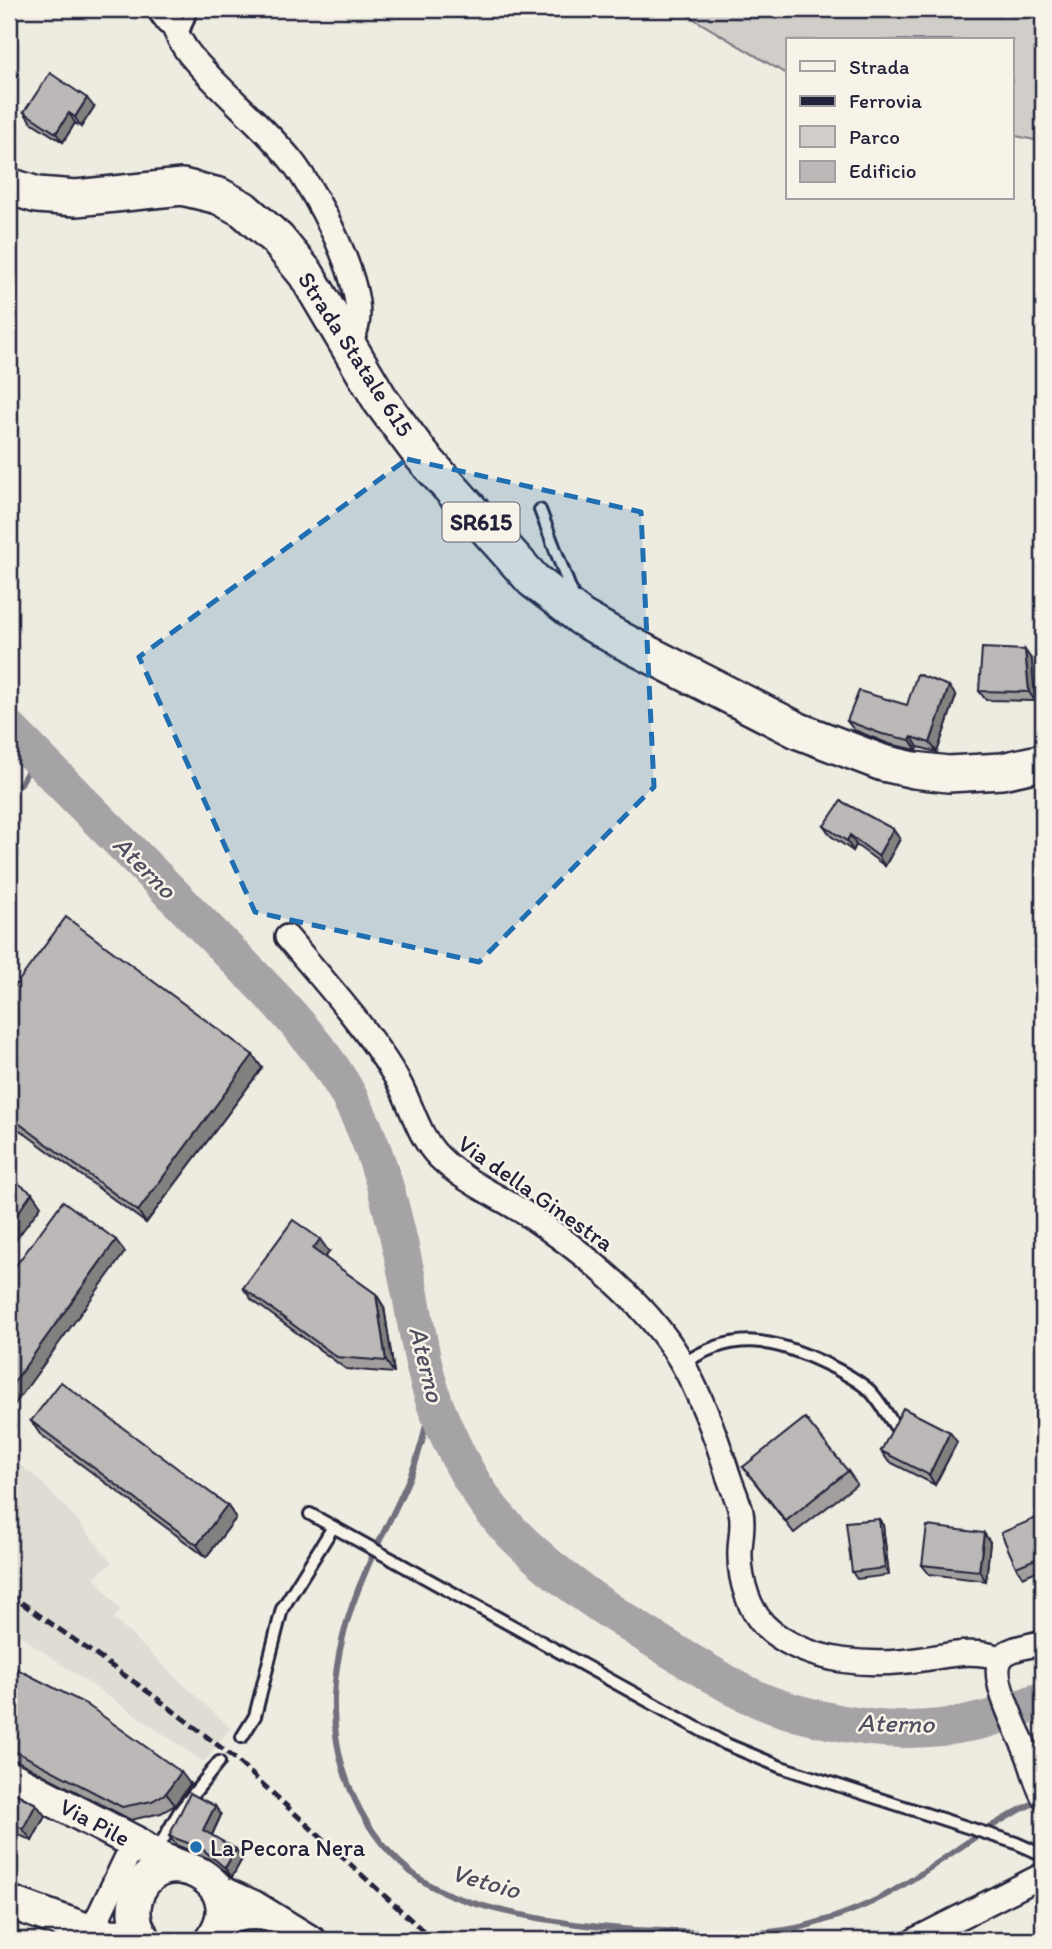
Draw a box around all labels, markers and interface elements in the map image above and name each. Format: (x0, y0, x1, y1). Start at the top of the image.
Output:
legend (786, 38, 1014, 200)
text: Strada (849, 54, 909, 79)
text: Ferrovia (849, 88, 922, 113)
text: Parco (849, 124, 900, 149)
text: Edificio (849, 158, 917, 183)
street label: Strada Statale 615 (292, 266, 420, 442)
road number: SR615 (442, 502, 520, 542)
water label: Aterno (107, 829, 184, 906)
street label: Via della Ginestra (453, 1129, 620, 1258)
water label: Aterno (402, 1323, 452, 1406)
water label: Aterno (857, 1706, 935, 1740)
street label: Via Pile (55, 1791, 135, 1853)
place label: La Pecora Nera (210, 1833, 366, 1862)
marker: La Pecora Nera (188, 1839, 204, 1855)
water label: Vetoio (448, 1856, 524, 1906)

